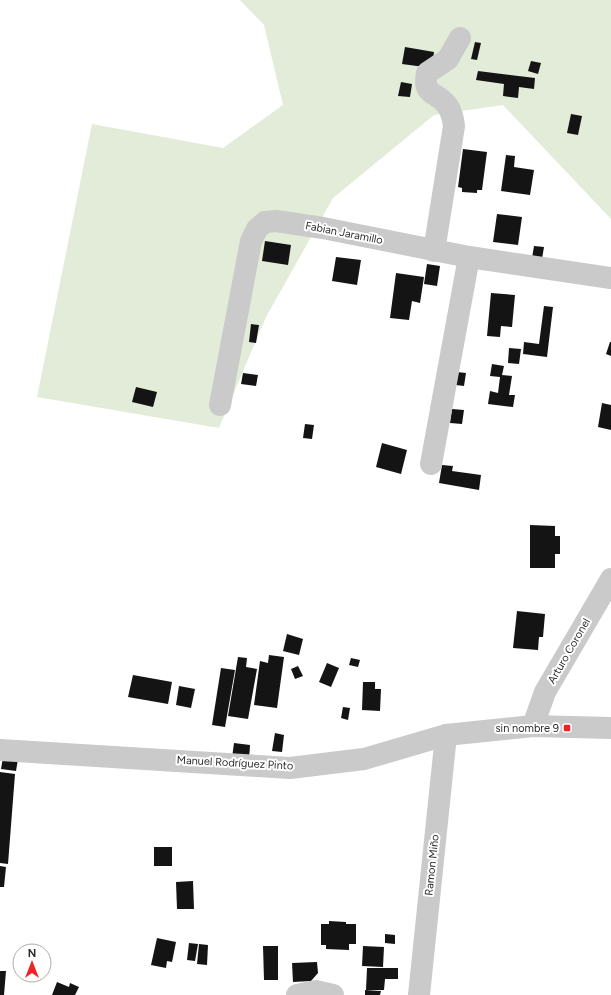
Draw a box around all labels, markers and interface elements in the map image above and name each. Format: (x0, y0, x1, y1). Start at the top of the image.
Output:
street label: Fabian Jaramillo (304, 219, 384, 247)
street label: Arturo Coronel (545, 616, 593, 686)
place label: sin nombre 9 (495, 722, 559, 735)
marker: sin nombre 9 (562, 723, 572, 733)
street label: Manuel Rodríguez Pinto (176, 753, 294, 773)
street label: Ramon Miño (422, 834, 442, 896)
north arrow (12, 943, 52, 983)
text: N (28, 947, 36, 960)

